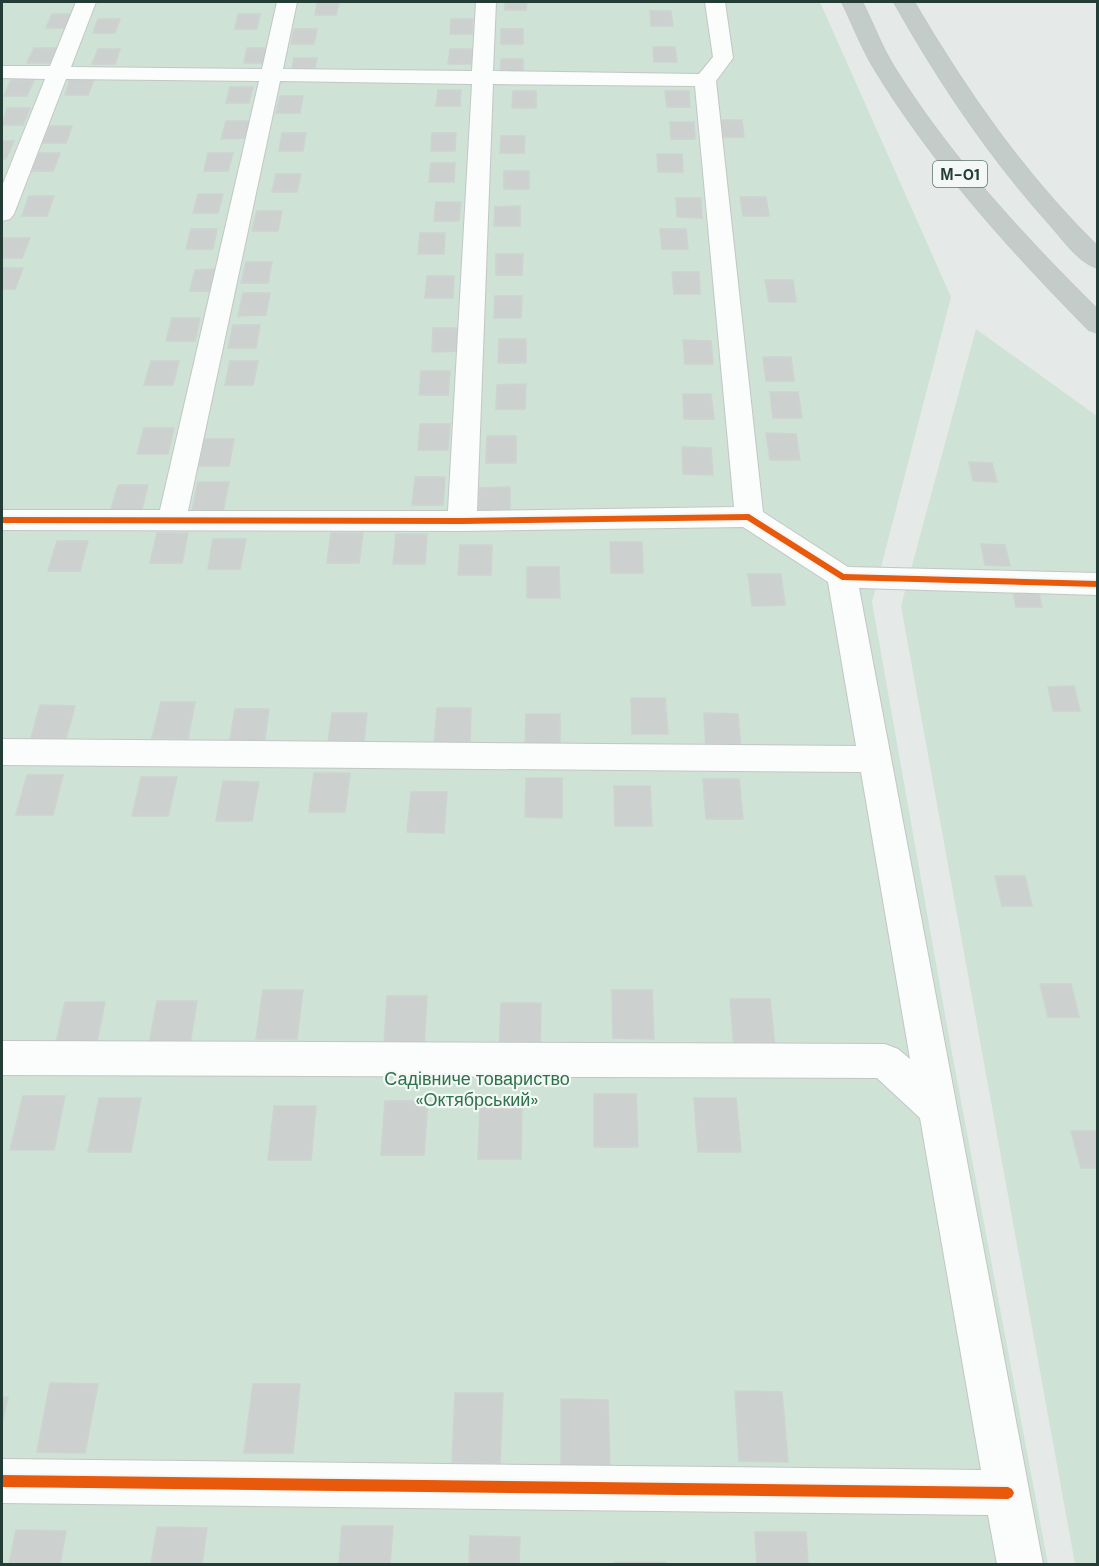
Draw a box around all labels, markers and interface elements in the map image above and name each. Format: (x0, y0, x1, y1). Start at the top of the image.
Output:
road number: М-01 (933, 161, 987, 187)
park label: Садівниче товариство «Октябрський» (384, 1067, 570, 1112)

